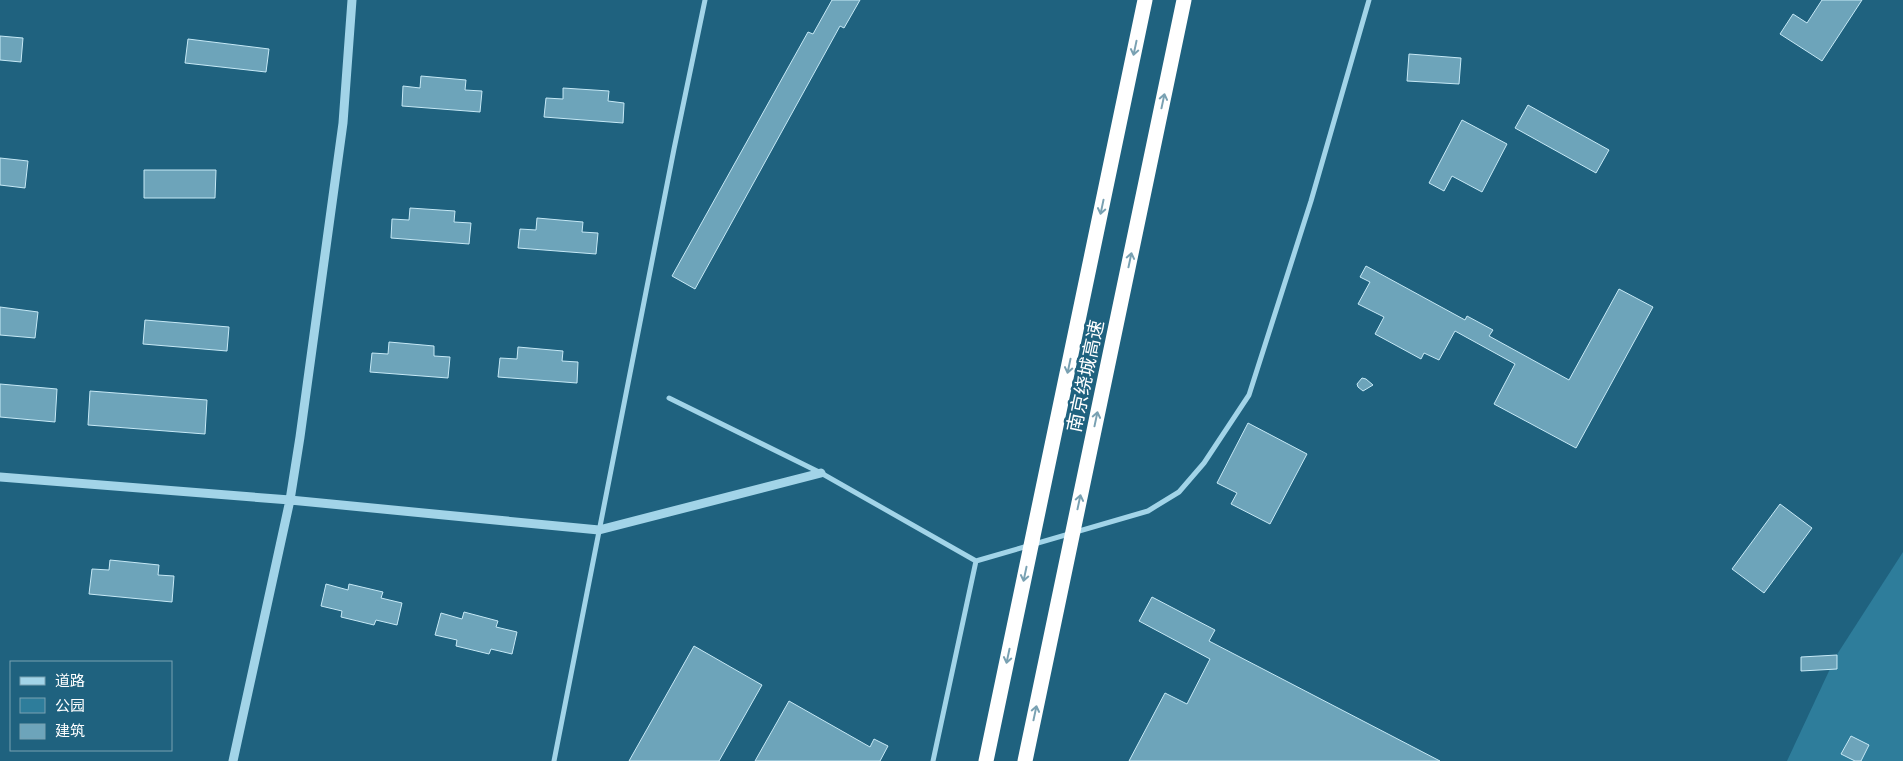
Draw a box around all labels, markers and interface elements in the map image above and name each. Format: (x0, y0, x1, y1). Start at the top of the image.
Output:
one-way arrow (1130, 39, 1139, 55)
one-way arrow (1159, 93, 1168, 109)
one-way arrow (1097, 198, 1106, 214)
one-way arrow (1125, 252, 1135, 268)
street label: 南京绕城高速 (1061, 318, 1109, 434)
one-way arrow (1063, 357, 1073, 373)
one-way arrow (1092, 411, 1102, 427)
one-way arrow (1075, 494, 1084, 510)
one-way arrow (1020, 566, 1030, 582)
one-way arrow (1003, 648, 1012, 664)
legend (10, 661, 172, 751)
text: 道路 (55, 671, 85, 690)
text: 公园 (55, 696, 85, 715)
one-way arrow (1031, 706, 1040, 722)
text: 建筑 (55, 721, 85, 740)

